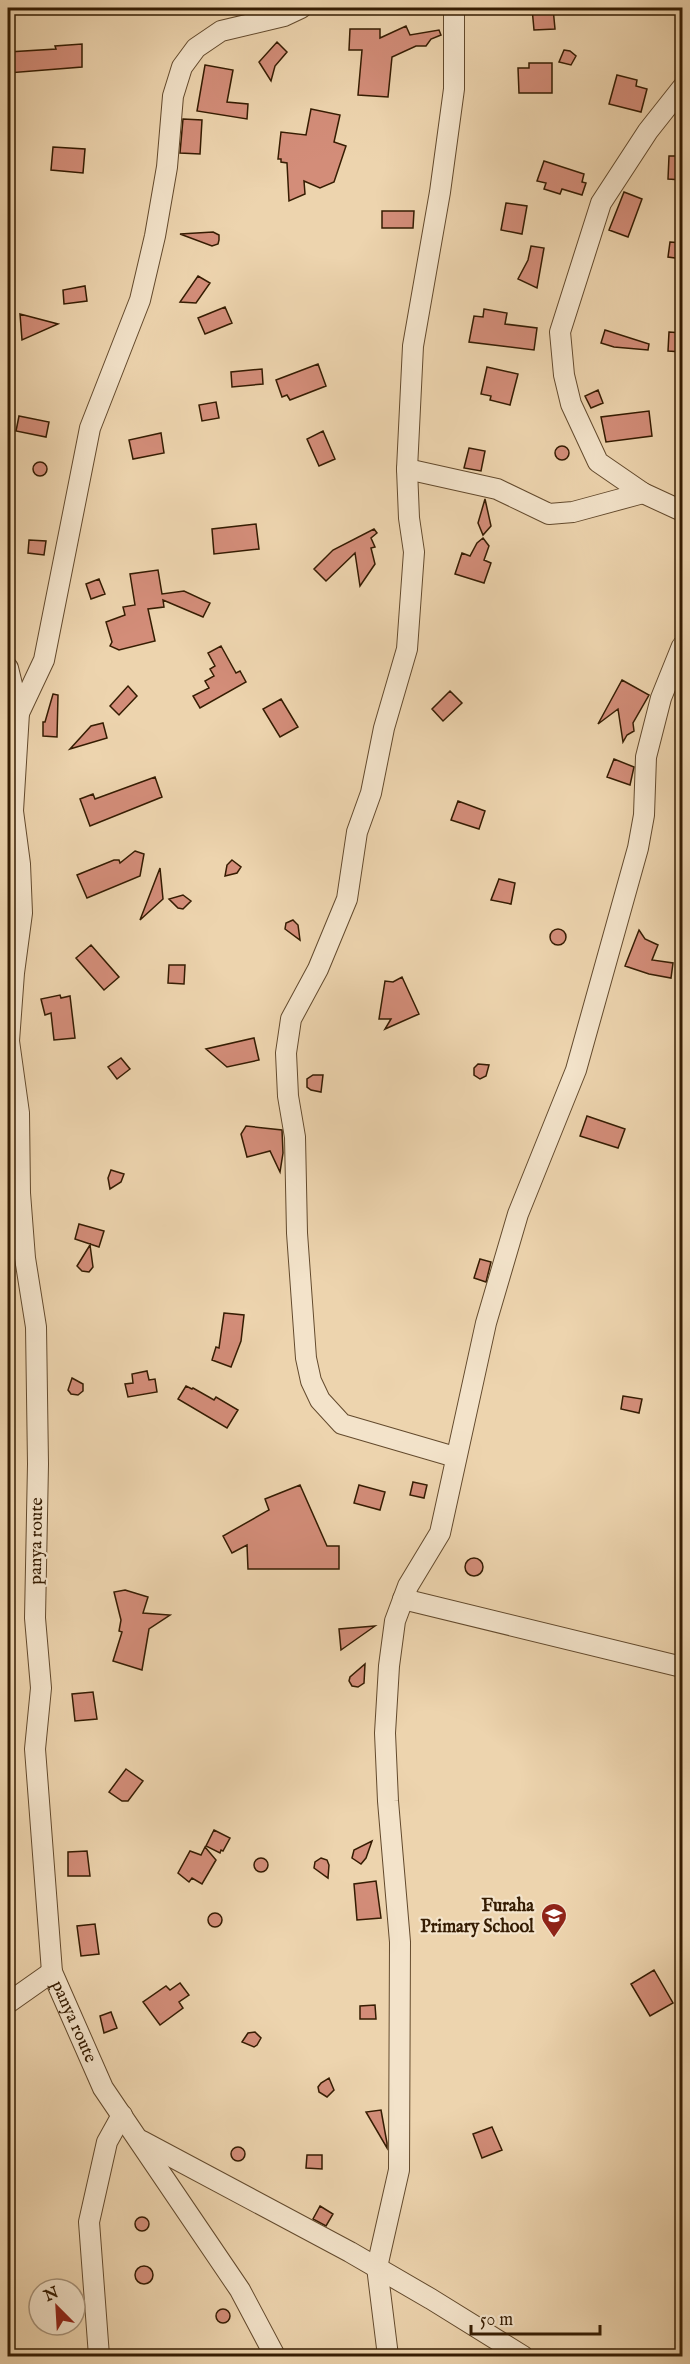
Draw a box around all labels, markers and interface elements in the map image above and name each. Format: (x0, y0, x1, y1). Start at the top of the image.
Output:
street label: panya route (25, 1497, 49, 1585)
place label: Furaha Primary School (420, 1895, 535, 1939)
school or university icon: Furaha Primary School (539, 1901, 569, 1939)
street label: panya route (46, 1977, 102, 2066)
north arrow (27, 2277, 87, 2337)
text: N (40, 2283, 62, 2307)
scale bar (471, 2298, 600, 2336)
text: 50 m (480, 2309, 513, 2332)

